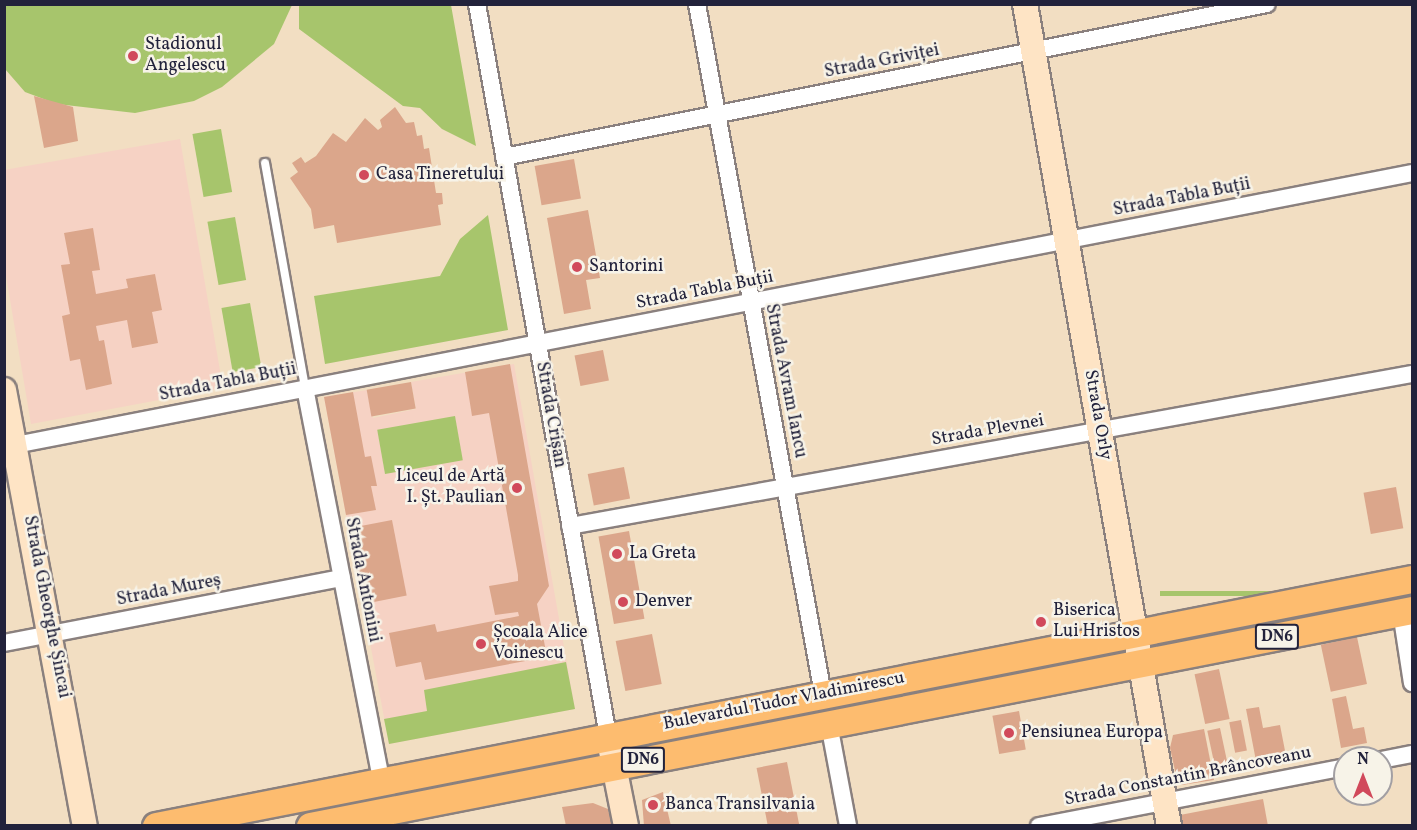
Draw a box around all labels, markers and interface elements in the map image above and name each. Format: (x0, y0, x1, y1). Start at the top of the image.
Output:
place label: Stadionul Angelescu (145, 35, 226, 78)
street label: Strada Griviței (823, 40, 941, 84)
marker: Stadionul Angelescu (126, 49, 140, 63)
place label: Casa Tineretului (376, 164, 505, 186)
marker: Casa Tineretului (357, 168, 371, 182)
street label: Strada Tabla Buții (1111, 174, 1253, 222)
place label: Santorini (589, 256, 663, 278)
marker: Santorini (570, 260, 584, 274)
street label: Strada Tabla Buții (634, 267, 776, 315)
street label: Strada Avram Iancu (759, 302, 811, 460)
street label: Strada Tabla Buții (157, 359, 299, 407)
street label: Strada Crișan (530, 360, 570, 470)
street label: Strada Orly (1078, 368, 1116, 462)
street label: Strada Plevnei (930, 410, 1046, 452)
place label: Liceul de Artă I. Șt. Paulian (396, 467, 505, 510)
marker: Liceul de Artă I. Șt. Paulian (510, 481, 524, 495)
street label: Strada Gheorghe Șincai (18, 514, 74, 700)
street label: Strada Antonini (339, 516, 385, 644)
place label: La Greta (629, 543, 696, 565)
marker: La Greta (610, 547, 624, 561)
street label: Strada Mureș (115, 570, 223, 612)
place label: Denver (635, 591, 692, 613)
marker: Denver (616, 595, 630, 609)
place label: Biserica Lui Hristos (1053, 601, 1140, 644)
marker: Biserica Lui Hristos (1034, 615, 1048, 629)
place label: Școala Alice Voinescu (493, 623, 588, 666)
road number: DN6 (1254, 624, 1300, 650)
marker: Școala Alice Voinescu (474, 637, 488, 651)
street label: Bulevardul Tudor Vladimirescu (661, 668, 907, 736)
place label: Pensiunea Europa (1021, 722, 1163, 744)
marker: Pensiunea Europa (1002, 726, 1016, 740)
street label: Strada Constantin Brâncoveanu (1063, 742, 1313, 812)
north arrow (1333, 746, 1393, 806)
road number: DN6 (620, 747, 666, 773)
text: N (1357, 749, 1369, 771)
place label: Banca Transilvania (665, 794, 816, 816)
marker: Banca Transilvania (646, 798, 660, 812)

